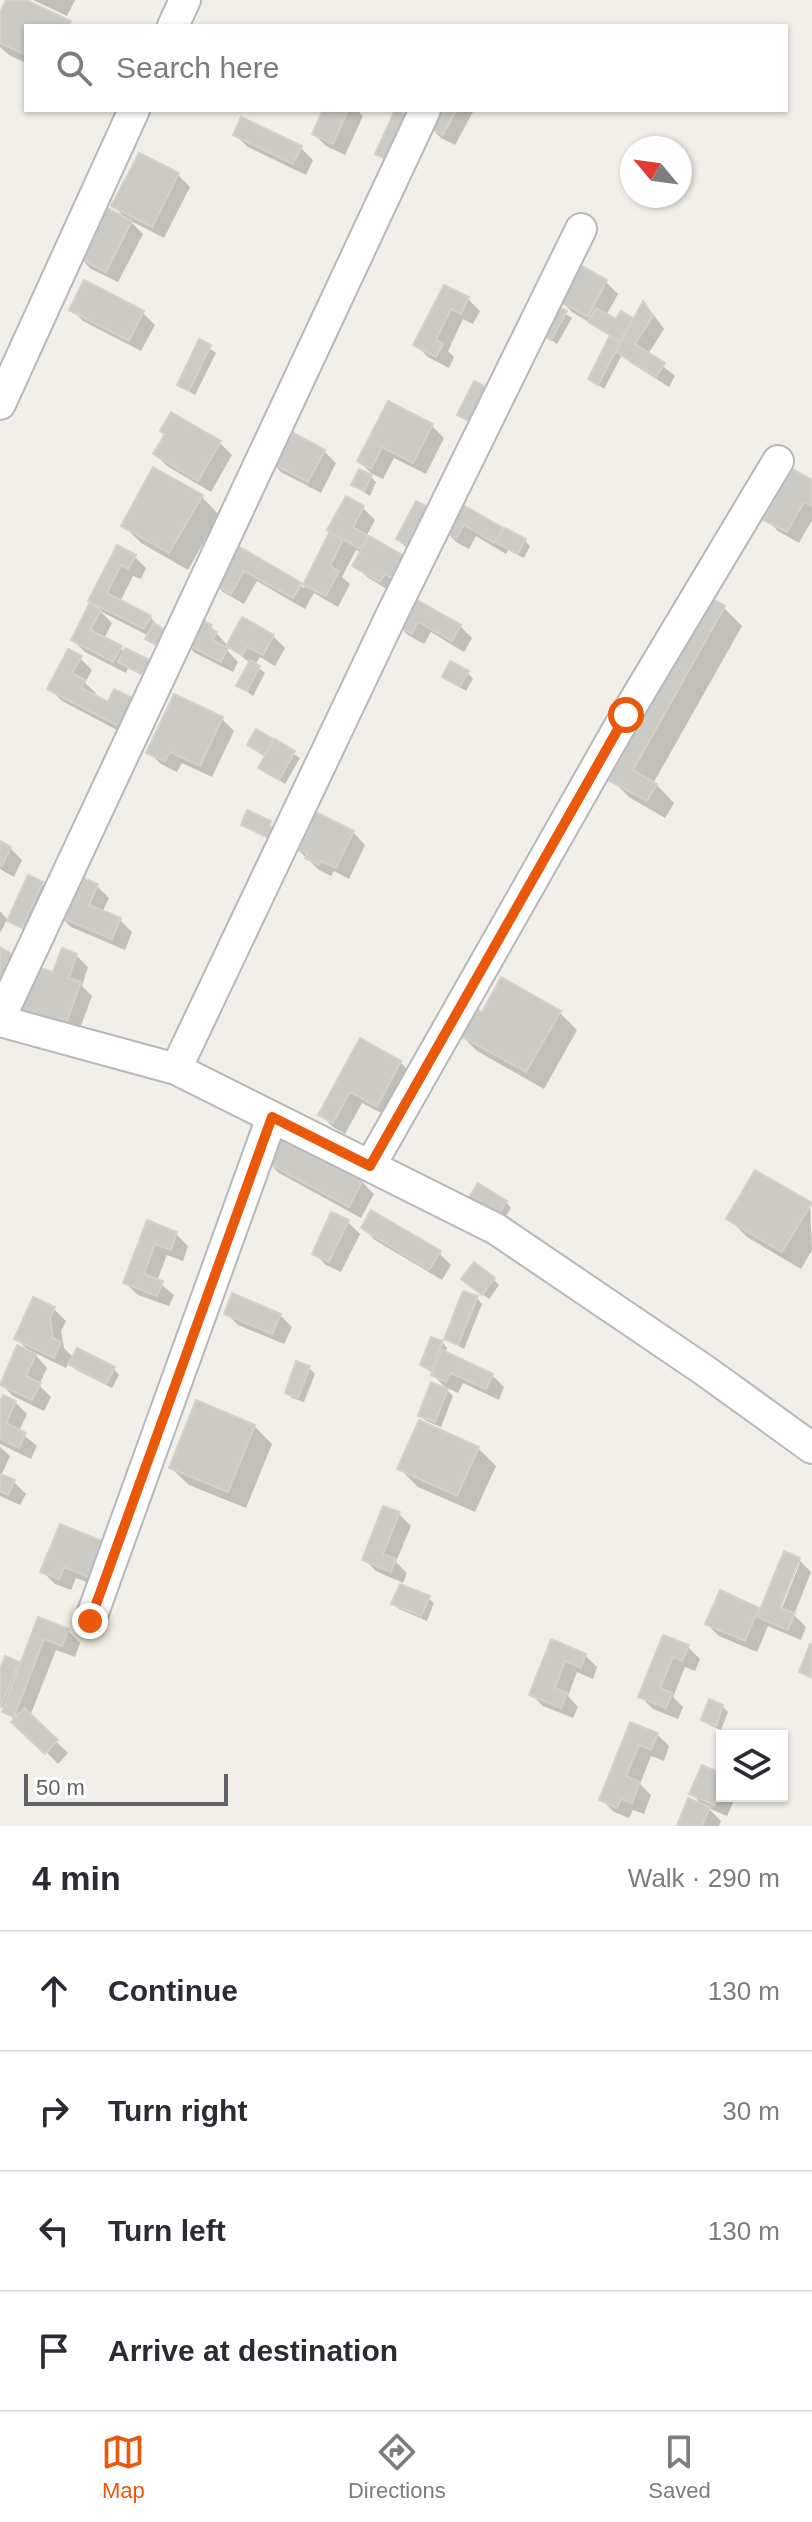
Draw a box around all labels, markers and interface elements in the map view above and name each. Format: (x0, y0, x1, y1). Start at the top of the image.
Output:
search box (24, 24, 788, 112)
icon: search (52, 46, 96, 90)
text: Search here (116, 51, 279, 84)
north arrow (620, 136, 692, 208)
route start (608, 697, 644, 733)
route end (72, 1603, 108, 1639)
map controls (716, 1730, 788, 1802)
button: layers (716, 1730, 788, 1802)
scale bar (24, 1770, 228, 1806)
text: 50 m (36, 1775, 85, 1800)
text: 4 min (32, 1859, 121, 1897)
text: Walk · 290 m (628, 1863, 780, 1893)
icon: ahead (32, 1969, 76, 2013)
text: Continue (108, 1974, 238, 2007)
text: 130 m (708, 1976, 780, 2006)
icon: right (32, 2089, 76, 2133)
text: Turn right (108, 2094, 247, 2127)
text: 30 m (722, 2096, 780, 2126)
icon: left (32, 2209, 76, 2253)
text: Turn left (108, 2214, 226, 2247)
text: 130 m (708, 2216, 780, 2246)
icon: arrive (32, 2329, 76, 2373)
text: Arrive at destination (108, 2334, 398, 2367)
tab: Map (101, 2430, 145, 2504)
tab: Directions (348, 2430, 446, 2504)
tab: Saved (648, 2430, 711, 2504)

